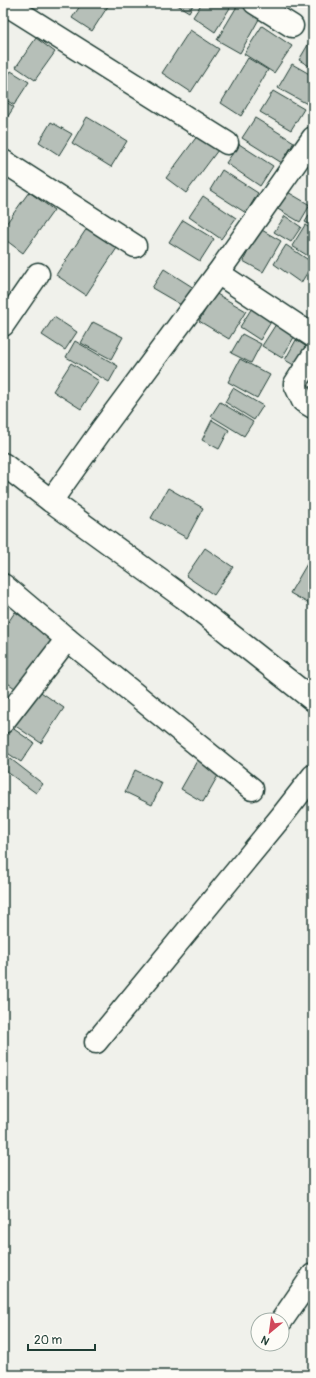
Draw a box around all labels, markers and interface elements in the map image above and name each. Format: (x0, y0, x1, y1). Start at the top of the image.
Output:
north arrow (250, 1312, 290, 1352)
scale bar (28, 1326, 95, 1352)
text: 20 m (34, 1333, 63, 1348)
text: N (258, 1333, 272, 1348)

